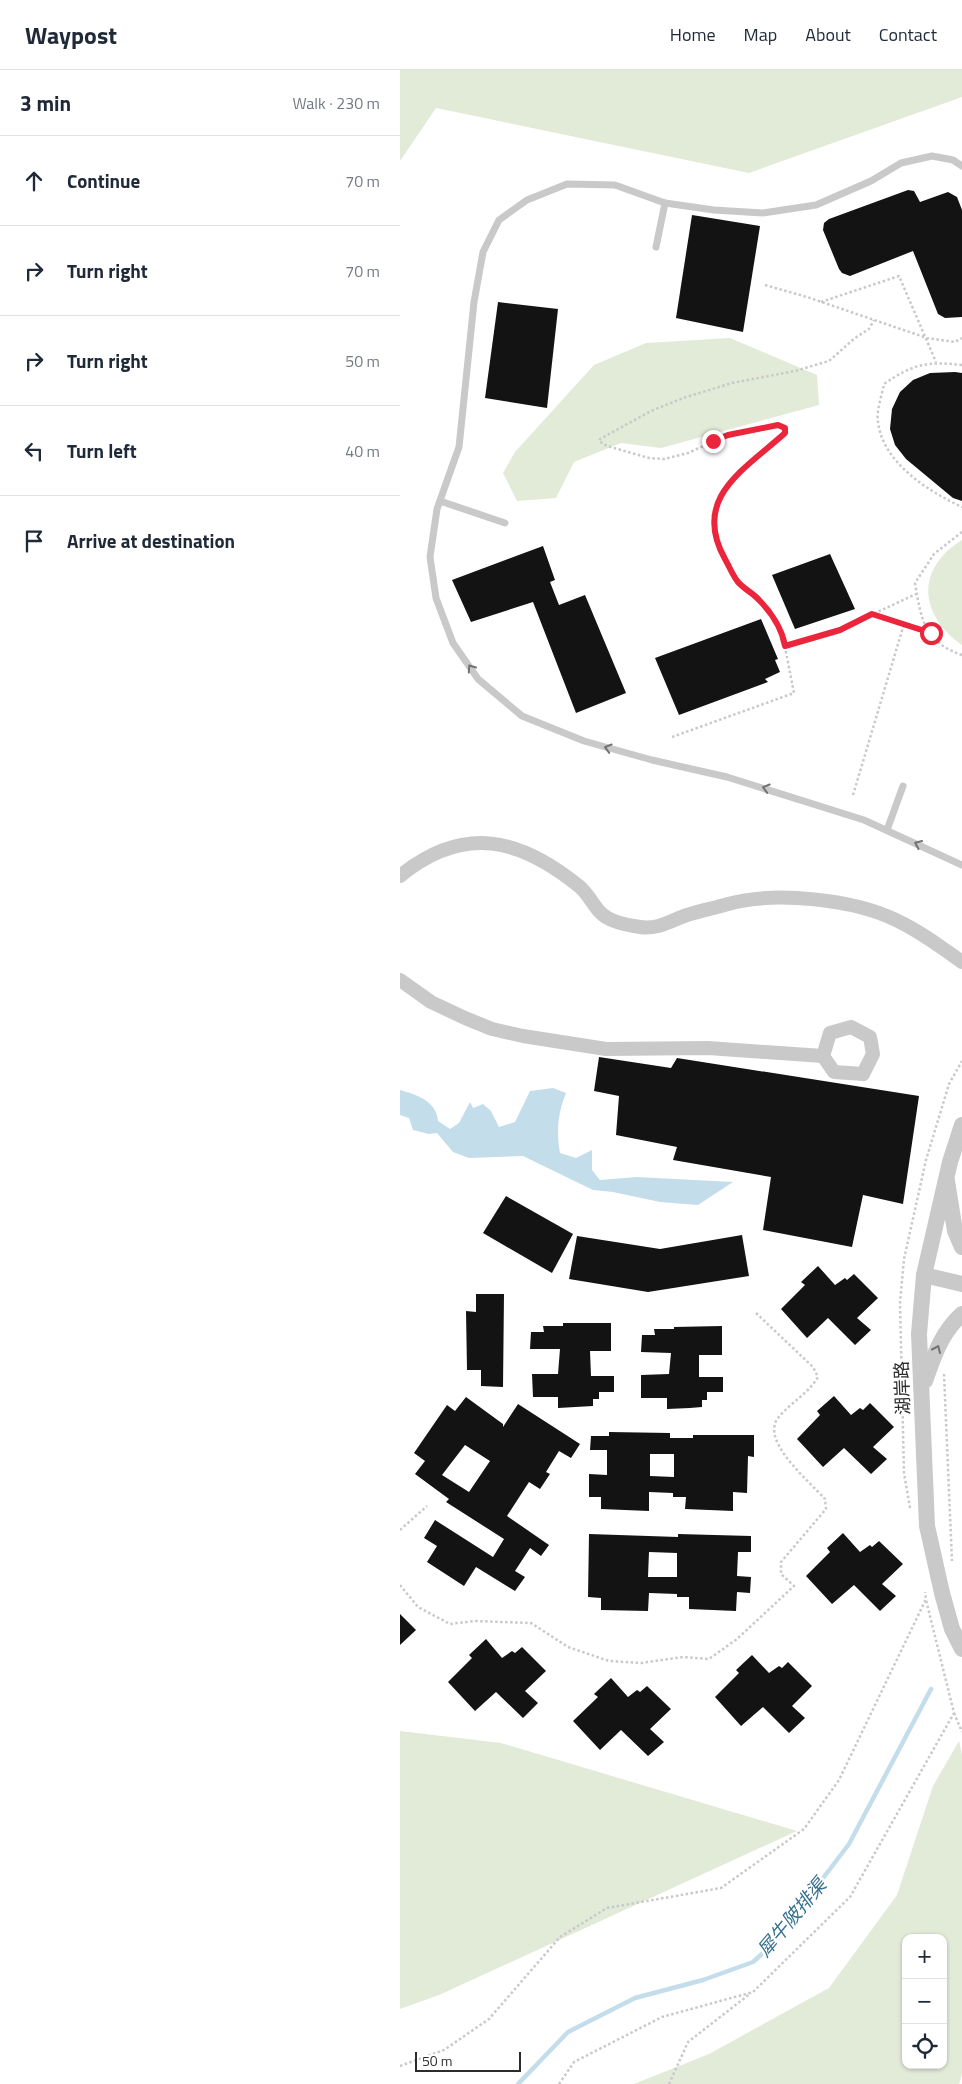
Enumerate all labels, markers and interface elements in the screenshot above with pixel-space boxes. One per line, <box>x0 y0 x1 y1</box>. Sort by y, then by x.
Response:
text: Waypost <box>25 17 117 53</box>
text: Home <box>670 21 716 48</box>
text: Map <box>744 21 777 48</box>
text: About <box>805 21 851 48</box>
text: Contact <box>879 21 937 48</box>
text: 3 min <box>20 87 71 119</box>
text: Walk · 230 m <box>292 91 380 115</box>
text: Continue <box>67 166 140 195</box>
icon: ahead <box>20 167 48 195</box>
text: 70 m <box>345 169 380 193</box>
text: Turn right <box>67 256 148 285</box>
icon: right <box>20 257 48 285</box>
text: 70 m <box>345 259 380 283</box>
text: Turn right <box>67 346 148 375</box>
icon: right <box>20 347 48 375</box>
text: 50 m <box>345 349 380 373</box>
route end <box>702 430 725 453</box>
text: Turn left <box>67 436 137 465</box>
icon: left <box>20 437 48 465</box>
text: 40 m <box>345 439 380 463</box>
text: Arrive at destination <box>67 526 235 555</box>
icon: arrive <box>20 527 48 555</box>
route start <box>920 622 943 645</box>
one-way arrow <box>468 665 477 674</box>
one-way arrow <box>604 743 613 754</box>
one-way arrow <box>762 784 770 794</box>
one-way arrow <box>914 839 923 850</box>
one-way arrow <box>930 1345 941 1354</box>
street label: 湖岸路 <box>888 1361 916 1415</box>
water label: 犀牛陂排渠 <box>749 1869 835 1963</box>
map controls <box>902 1934 947 2069</box>
button: + <box>902 1934 947 1979</box>
button: − <box>902 1979 947 2024</box>
button: locate <box>902 2024 947 2069</box>
scale bar <box>415 2049 521 2072</box>
text: 50 m <box>422 2050 452 2071</box>

